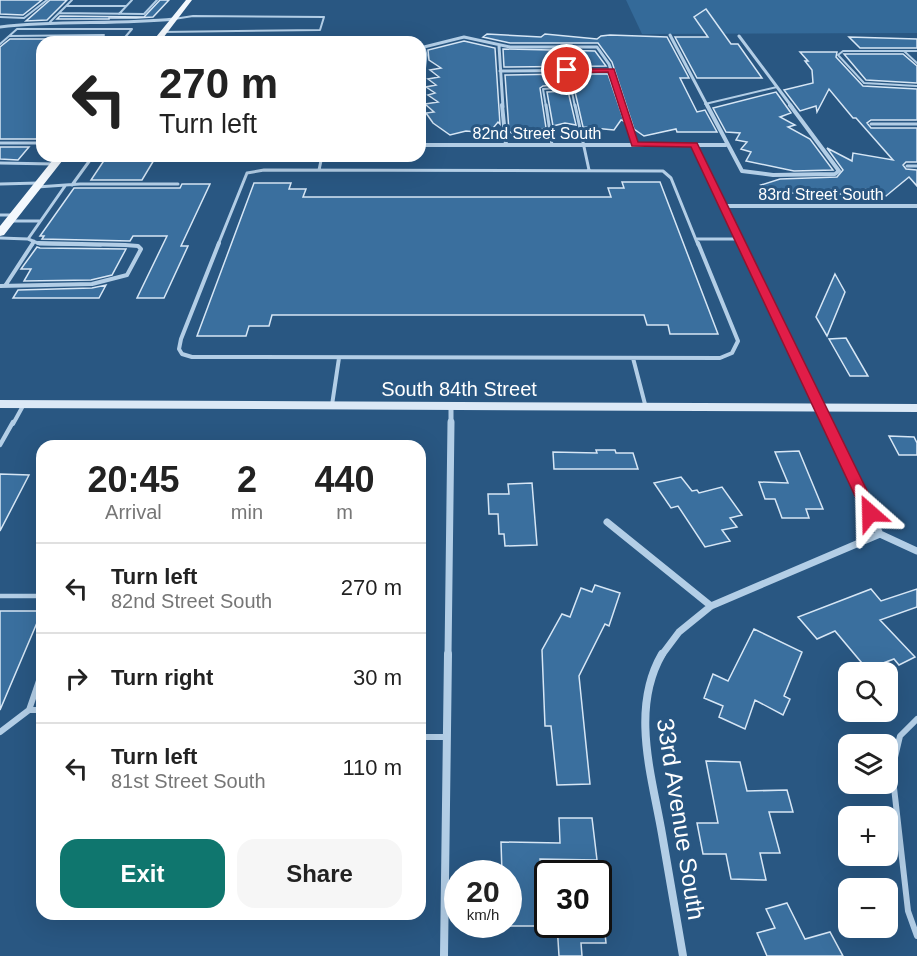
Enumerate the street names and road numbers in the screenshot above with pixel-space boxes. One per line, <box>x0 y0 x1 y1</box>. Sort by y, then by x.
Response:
street label: 82nd Street South <box>473 125 601 142</box>
street label: 83rd Street South <box>758 186 884 203</box>
street label: South 84th Street <box>381 378 537 400</box>
street label: 33rd Avenue South <box>652 716 710 922</box>

